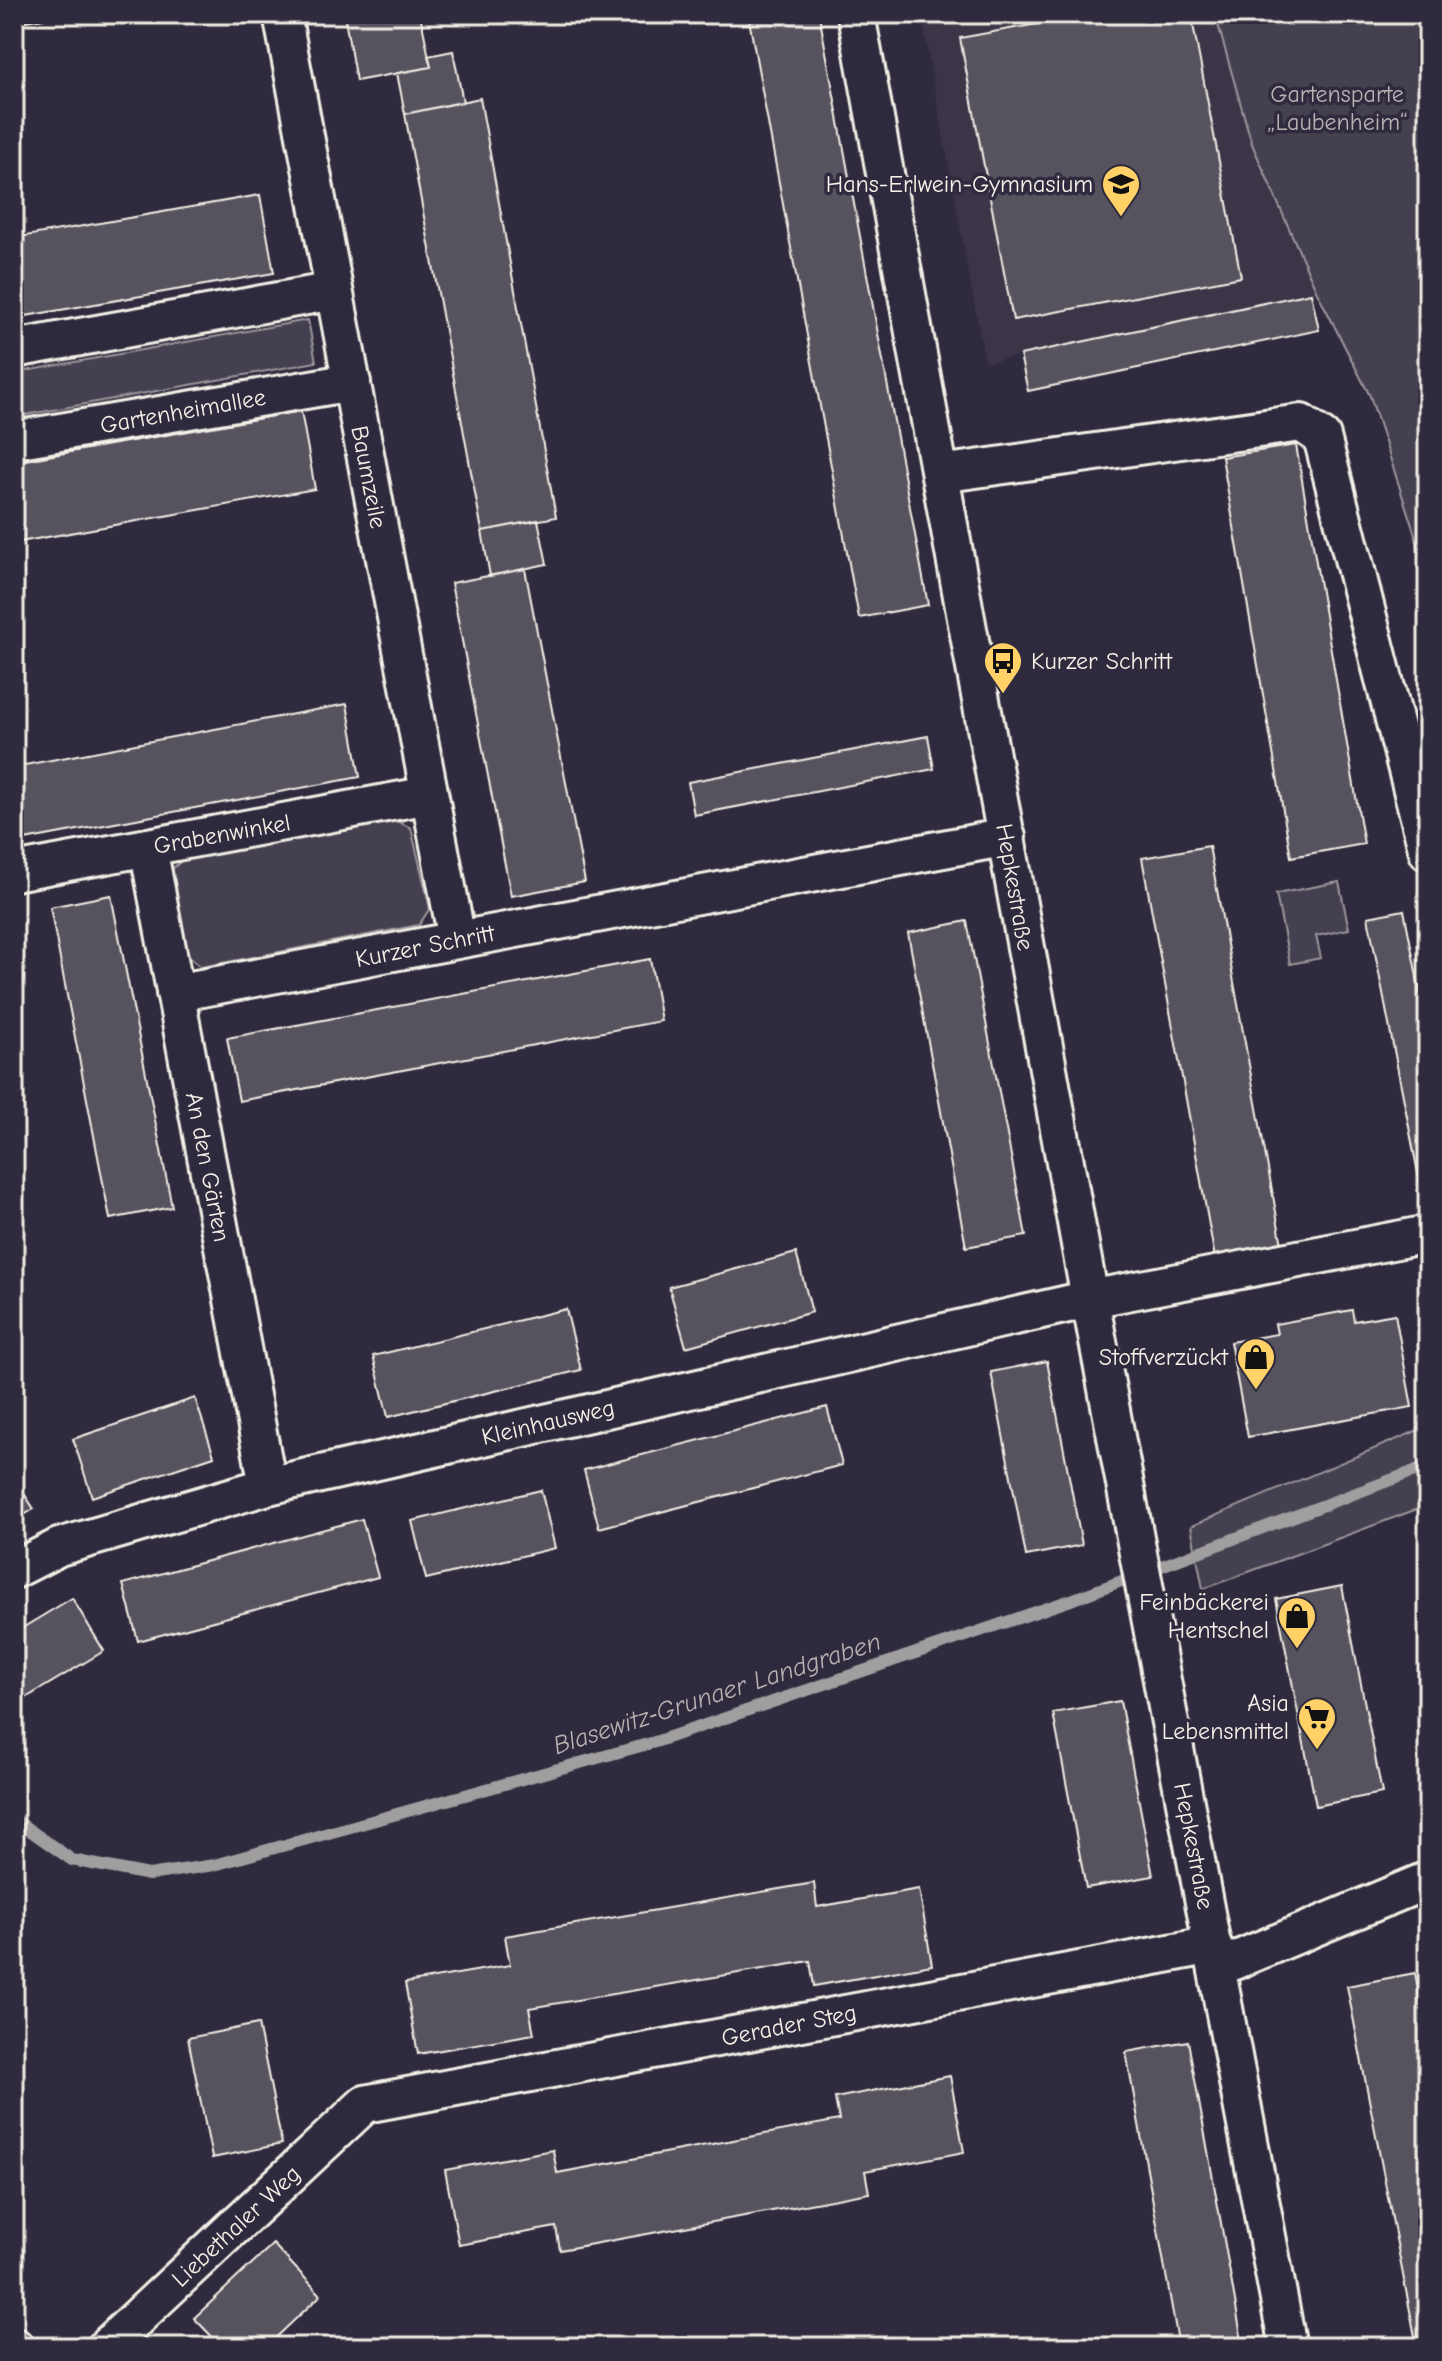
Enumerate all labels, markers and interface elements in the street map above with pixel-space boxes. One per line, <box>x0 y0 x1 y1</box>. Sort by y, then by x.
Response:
park label: Gartensparte „Laubenheim“ <box>1267 80 1407 136</box>
school or university icon: Hans-Erlwein-Gymnasium <box>1100 163 1142 218</box>
place label: Hans-Erlwein-Gymnasium <box>826 170 1093 198</box>
street label: Gartenheimallee <box>98 383 268 439</box>
street label: Baumzeile <box>345 423 393 531</box>
bus stop icon: Kurzer Schritt <box>982 640 1024 695</box>
place label: Kurzer Schritt <box>1031 647 1173 675</box>
street label: Grabenwinkel <box>151 808 293 860</box>
street label: Hepkestraße <box>990 821 1040 953</box>
street label: Kurzer Schritt <box>353 919 498 973</box>
street label: An den Gärten <box>180 1090 236 1244</box>
shop icon: Stoffverzückt <box>1235 1336 1277 1391</box>
place label: Stoffverzückt <box>1099 1343 1229 1371</box>
street label: Kleinhausweg <box>479 1393 617 1451</box>
place label: Feinbäckerei Hentschel <box>1139 1588 1269 1644</box>
shop icon: Feinbäckerei Hentschel <box>1276 1595 1318 1650</box>
water label: Blasewitz‐Grunaer Landgraben <box>549 1627 885 1761</box>
place label: Asia Lebensmittel <box>1162 1689 1289 1745</box>
supermarket icon: Asia Lebensmittel <box>1296 1696 1338 1751</box>
street label: Hepkestraße <box>1168 1780 1220 1912</box>
street label: Gerader Steg <box>719 1998 859 2052</box>
street label: Liebethaler Weg <box>166 2159 306 2293</box>

